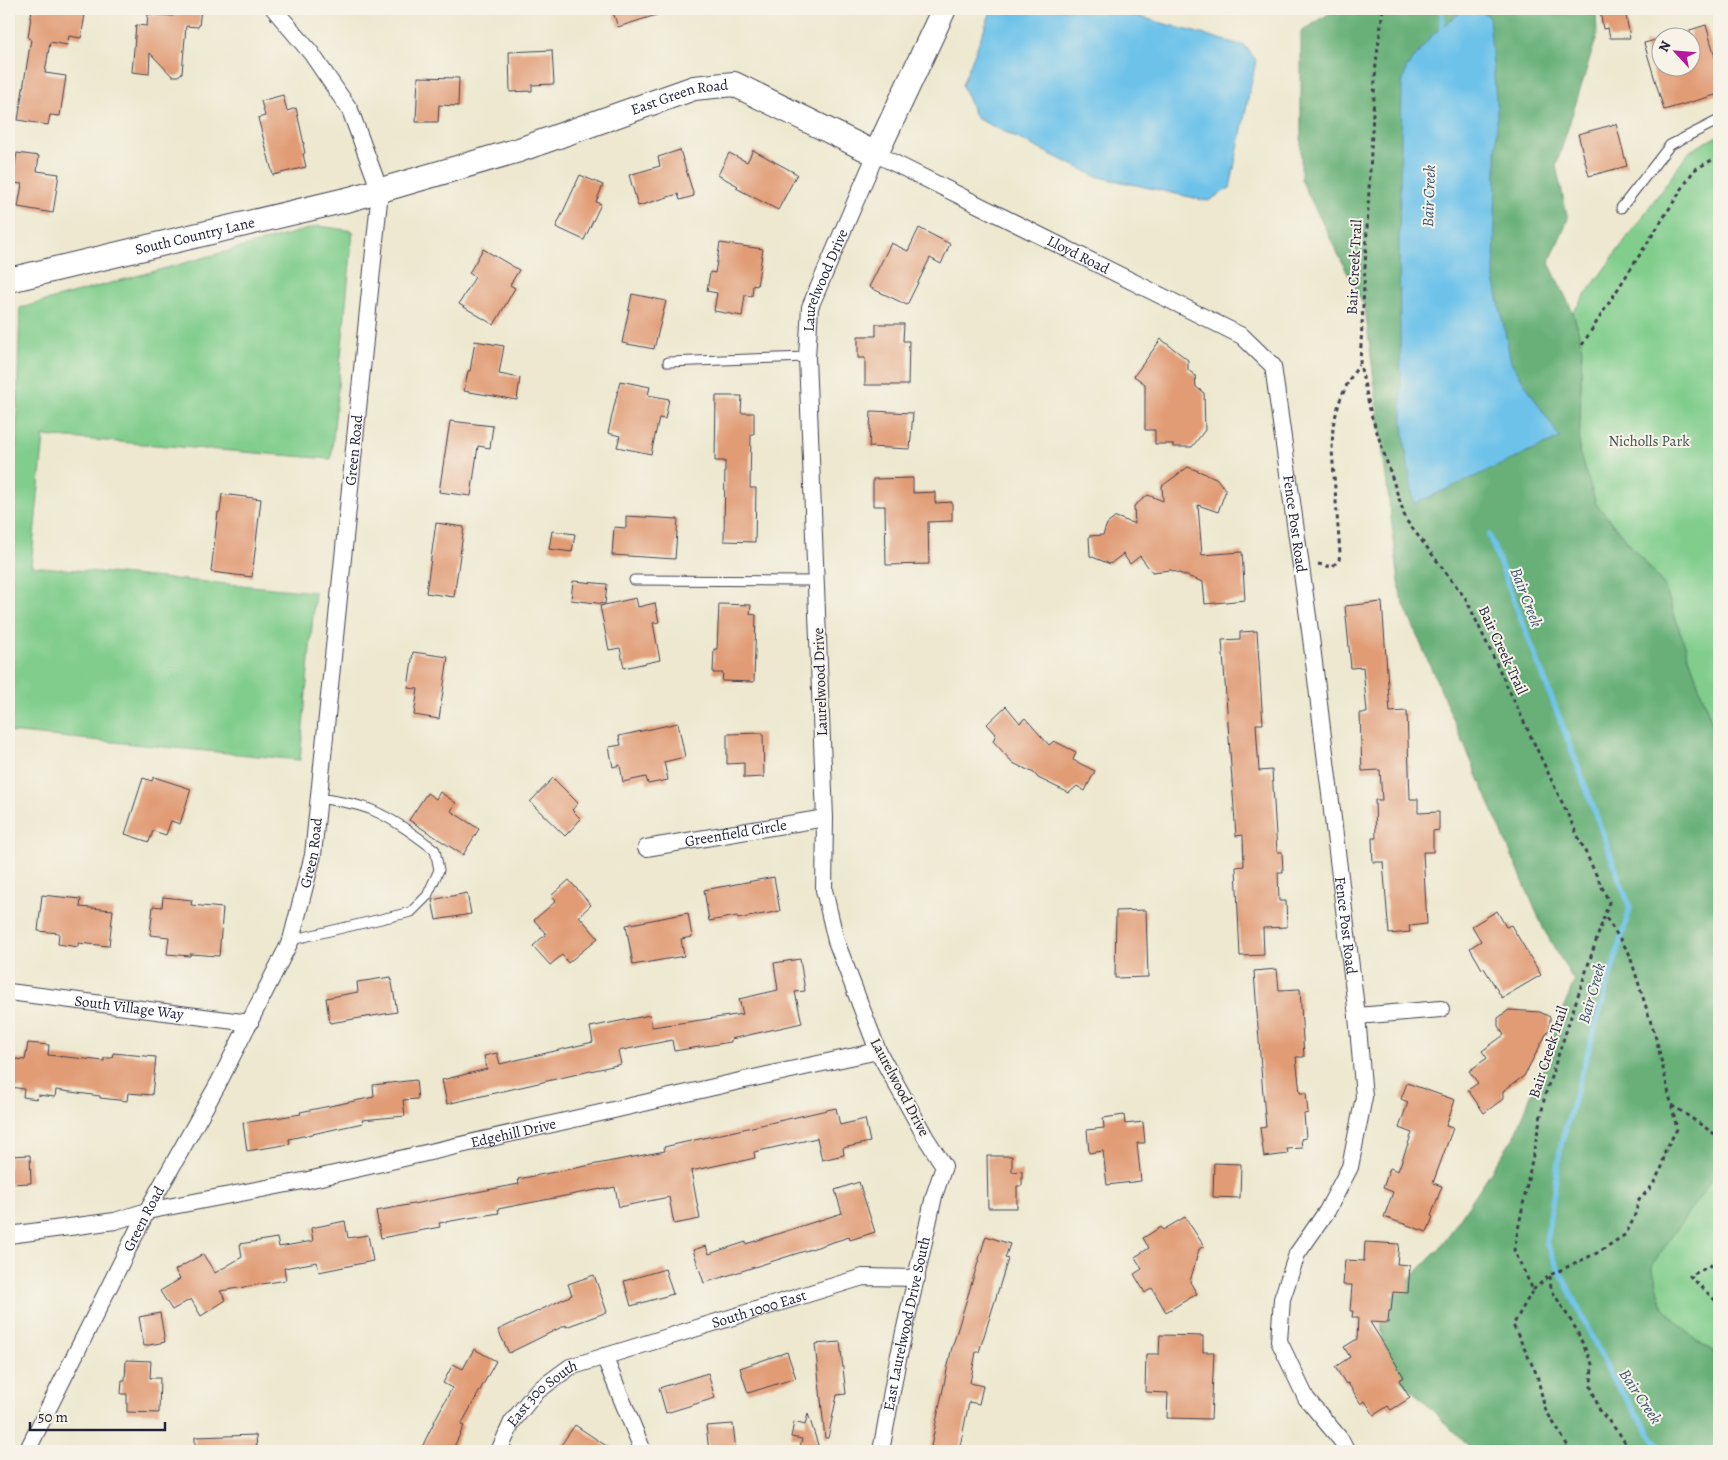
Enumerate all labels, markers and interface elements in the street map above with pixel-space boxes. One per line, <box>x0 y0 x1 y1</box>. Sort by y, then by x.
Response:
north arrow <box>1650 28 1700 78</box>
text: N <box>1654 38 1676 55</box>
street label: East Green Road <box>628 75 730 120</box>
water label: Bair Creek <box>1417 165 1441 227</box>
street label: South Country Lane <box>133 212 257 260</box>
street label: Bair Creek Trail <box>1342 218 1367 315</box>
street label: Laurelwood Drive <box>799 226 853 332</box>
street label: Lloyd Road <box>1044 231 1114 279</box>
street label: Green Road <box>340 413 367 487</box>
park label: Nicholls Park <box>1608 431 1690 451</box>
street label: Fence Post Road <box>1278 474 1312 575</box>
water label: Bair Creek <box>1505 564 1547 630</box>
street label: Bair Creek Trail <box>1474 602 1532 698</box>
street label: Laurelwood Drive <box>808 627 832 737</box>
street label: Greenfield Circle <box>683 815 788 851</box>
street label: Green Road <box>295 816 327 890</box>
street label: Fence Post Road <box>1330 875 1362 976</box>
water label: Bair Creek <box>1573 960 1611 1026</box>
street label: South Village Way <box>73 991 185 1024</box>
street label: Bair Creek Trail <box>1524 1003 1572 1101</box>
street label: Laurelwood Drive <box>866 1034 934 1140</box>
street label: Edgehill Drive <box>469 1113 558 1152</box>
street label: Green Road <box>118 1181 170 1255</box>
street label: East Laurelwood Drive South <box>879 1235 935 1412</box>
street label: South 1000 East <box>709 1285 809 1333</box>
street label: East 300 South <box>502 1355 580 1431</box>
water label: Bair Creek <box>1614 1365 1667 1428</box>
scale bar <box>30 1400 165 1432</box>
text: 50 m <box>38 1407 68 1427</box>

